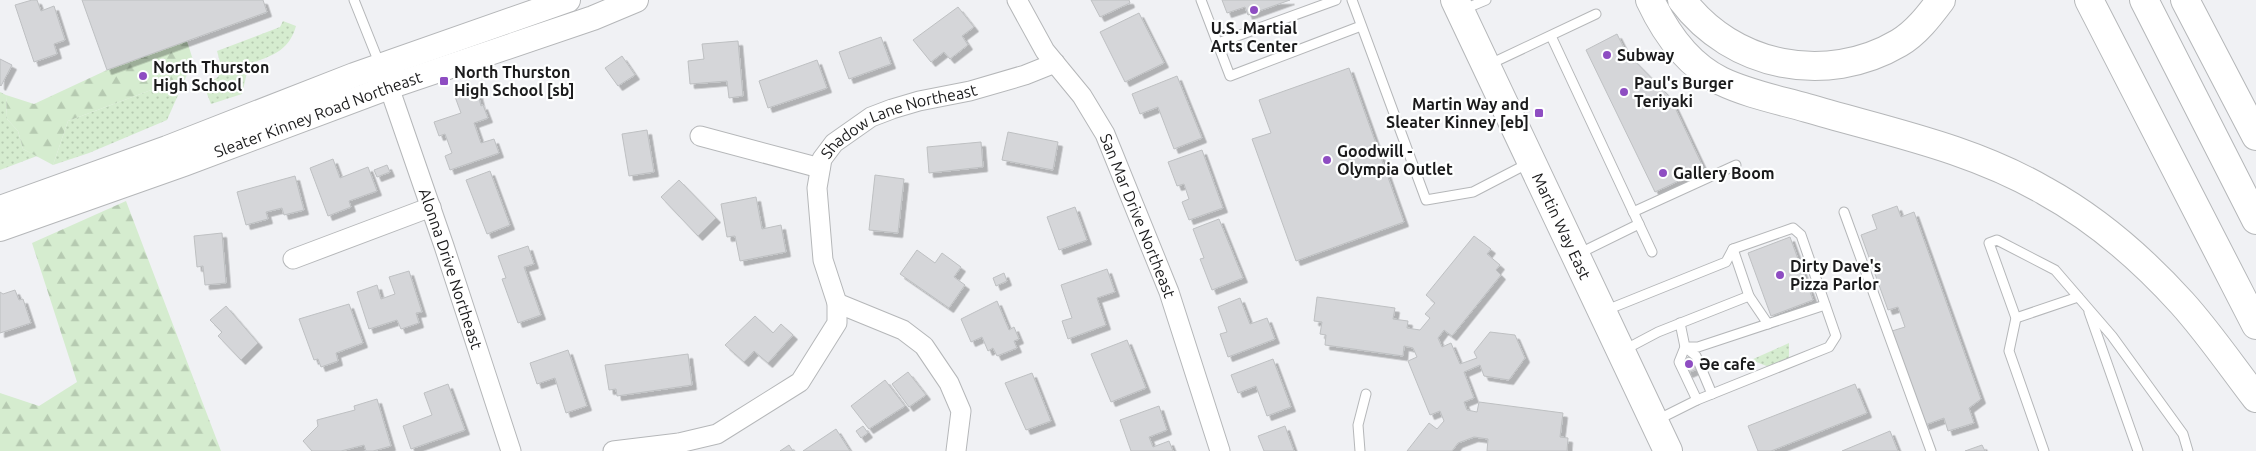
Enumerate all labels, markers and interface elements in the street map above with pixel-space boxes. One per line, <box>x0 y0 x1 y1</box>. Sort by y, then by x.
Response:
marker: U.S. Martial Arts Center <box>1248 4 1260 16</box>
place label: U.S. Martial Arts Center <box>1210 19 1298 55</box>
place label: Subway <box>1617 46 1675 64</box>
marker: Subway <box>1601 49 1613 61</box>
place label: North Thurston High School <box>153 58 269 94</box>
place label: North Thurston High School [sb] <box>454 63 575 99</box>
street label: Sleater Kinney Road Northeast <box>211 67 425 161</box>
marker: North Thurston High School <box>137 70 149 82</box>
place label: Paul's Burger Teriyaki <box>1634 74 1734 110</box>
marker: North Thurston High School [sb] <box>438 75 450 87</box>
street label: Shadow Lane Northeast <box>817 80 980 162</box>
marker: Paul's Burger Teriyaki <box>1618 86 1630 98</box>
place label: Martin Way and Sleater Kinney [eb] <box>1386 95 1529 131</box>
marker: Martin Way and Sleater Kinney [eb] <box>1533 107 1545 119</box>
street label: San Mar Drive Northeast <box>1097 131 1179 301</box>
place label: Goodwill - Olympia Outlet <box>1337 142 1453 178</box>
marker: Goodwill - Olympia Outlet <box>1321 154 1333 166</box>
place label: Gallery Boom <box>1673 164 1775 182</box>
marker: Gallery Boom <box>1657 167 1669 179</box>
street label: Martin Way East <box>1529 170 1595 283</box>
street label: Alonna Drive Northeast <box>416 186 486 352</box>
place label: Dirty Dave's Pizza Parlor <box>1790 257 1881 293</box>
marker: Dirty Dave's Pizza Parlor <box>1774 269 1786 281</box>
place label: əe cafe <box>1699 355 1756 373</box>
marker: əe cafe <box>1683 358 1695 370</box>

